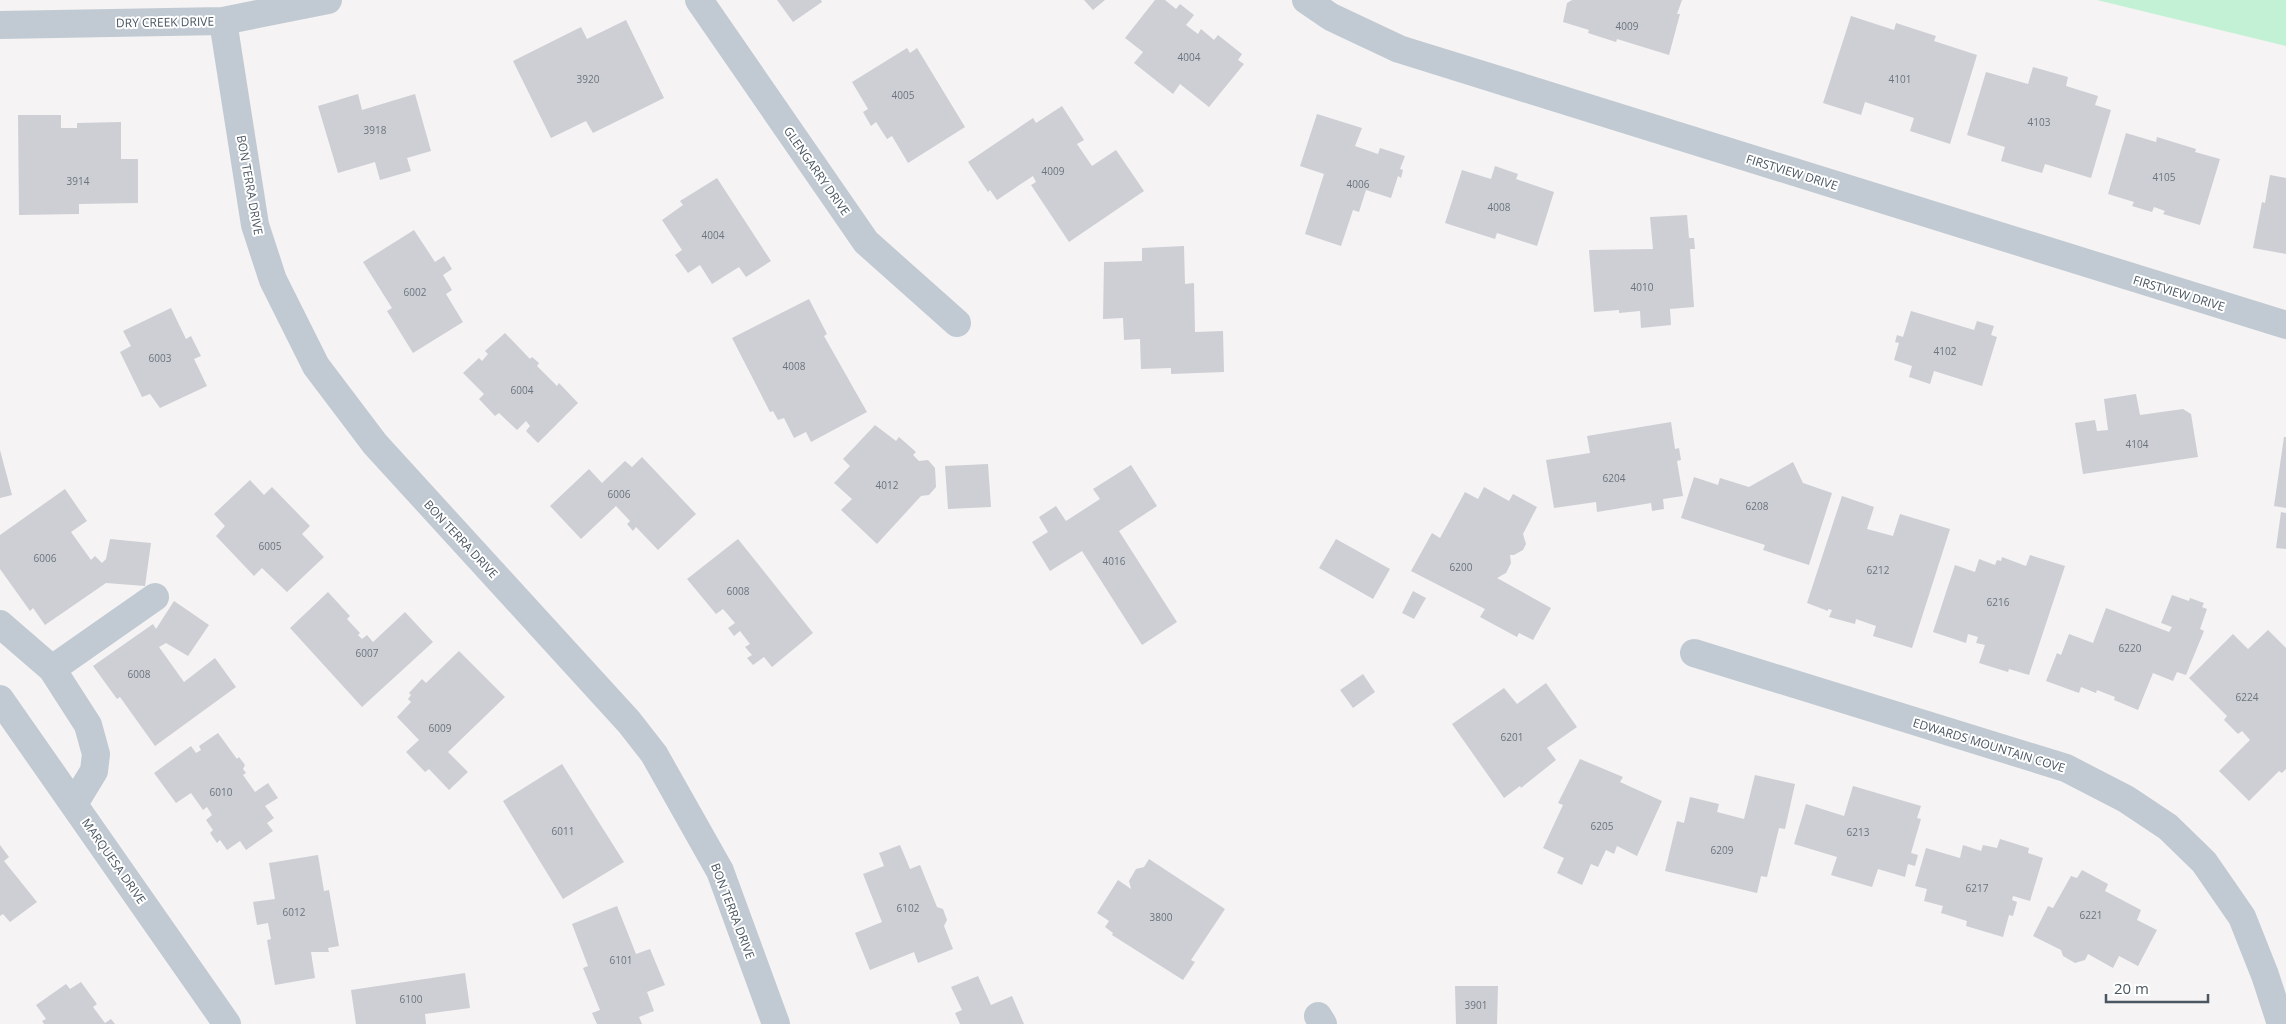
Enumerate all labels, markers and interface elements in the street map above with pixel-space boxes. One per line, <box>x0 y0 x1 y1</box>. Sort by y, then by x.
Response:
street label: DRY CREEK DRIVE <box>116 13 214 31</box>
house number: 4009 <box>1616 19 1639 33</box>
house number: 4004 <box>1178 50 1201 64</box>
house number: 3920 <box>577 72 600 86</box>
house number: 4101 <box>1889 72 1911 86</box>
house number: 4005 <box>892 88 915 102</box>
house number: 4103 <box>2028 115 2051 129</box>
house number: 3918 <box>364 123 387 137</box>
street label: GLENGARRY DRIVE <box>780 123 854 219</box>
street label: BON TERRA DRIVE <box>233 134 267 236</box>
street label: FIRSTVIEW DRIVE <box>1744 150 1840 194</box>
house number: 4009 <box>1042 164 1065 178</box>
house number: 4105 <box>2153 170 2176 184</box>
house number: 3914 <box>67 174 90 188</box>
house number: 4006 <box>1347 177 1370 191</box>
house number: 4008 <box>1488 200 1511 214</box>
house number: 4004 <box>702 228 725 242</box>
street label: FIRSTVIEW DRIVE <box>2131 271 2227 315</box>
house number: 4010 <box>1631 280 1654 294</box>
house number: 6002 <box>404 285 427 299</box>
house number: 4102 <box>1934 344 1957 358</box>
house number: 6003 <box>149 351 172 365</box>
house number: 4008 <box>783 359 806 373</box>
house number: 6004 <box>511 383 534 397</box>
house number: 4104 <box>2126 437 2149 451</box>
house number: 6204 <box>1603 471 1626 485</box>
house number: 4012 <box>876 478 899 492</box>
house number: 6006 <box>608 487 631 501</box>
street label: BON TERRA DRIVE <box>420 496 502 582</box>
house number: 6208 <box>1746 499 1769 513</box>
house number: 6005 <box>259 539 282 553</box>
house number: 6006 <box>34 551 57 565</box>
house number: 4016 <box>1103 554 1126 568</box>
house number: 6200 <box>1450 560 1473 574</box>
house number: 6212 <box>1867 563 1890 577</box>
house number: 6008 <box>727 584 750 598</box>
house number: 6216 <box>1987 595 2010 609</box>
house number: 6220 <box>2119 641 2142 655</box>
house number: 6007 <box>356 646 379 660</box>
house number: 6008 <box>128 667 151 681</box>
house number: 6224 <box>2236 690 2259 704</box>
street label: EDWARDS MOUNTAIN COVE <box>1911 714 2067 776</box>
house number: 6009 <box>429 721 452 735</box>
house number: 6201 <box>1501 730 1523 744</box>
house number: 6010 <box>210 785 233 799</box>
street label: MARQUESA DRIVE <box>78 815 150 907</box>
house number: 6205 <box>1591 819 1614 833</box>
house number: 6011 <box>552 824 574 838</box>
house number: 6213 <box>1847 825 1870 839</box>
house number: 6209 <box>1711 843 1734 857</box>
street label: BON TERRA DRIVE <box>707 861 759 961</box>
house number: 6217 <box>1966 881 1989 895</box>
house number: 6102 <box>897 901 920 915</box>
house number: 6012 <box>283 905 306 919</box>
house number: 6221 <box>2080 908 2102 922</box>
house number: 3800 <box>1150 910 1173 924</box>
house number: 6101 <box>610 953 632 967</box>
scale bar <box>2106 972 2208 1004</box>
text: 20 m <box>2114 978 2149 998</box>
house number: 6100 <box>400 992 423 1006</box>
house number: 3901 <box>1465 998 1487 1012</box>

